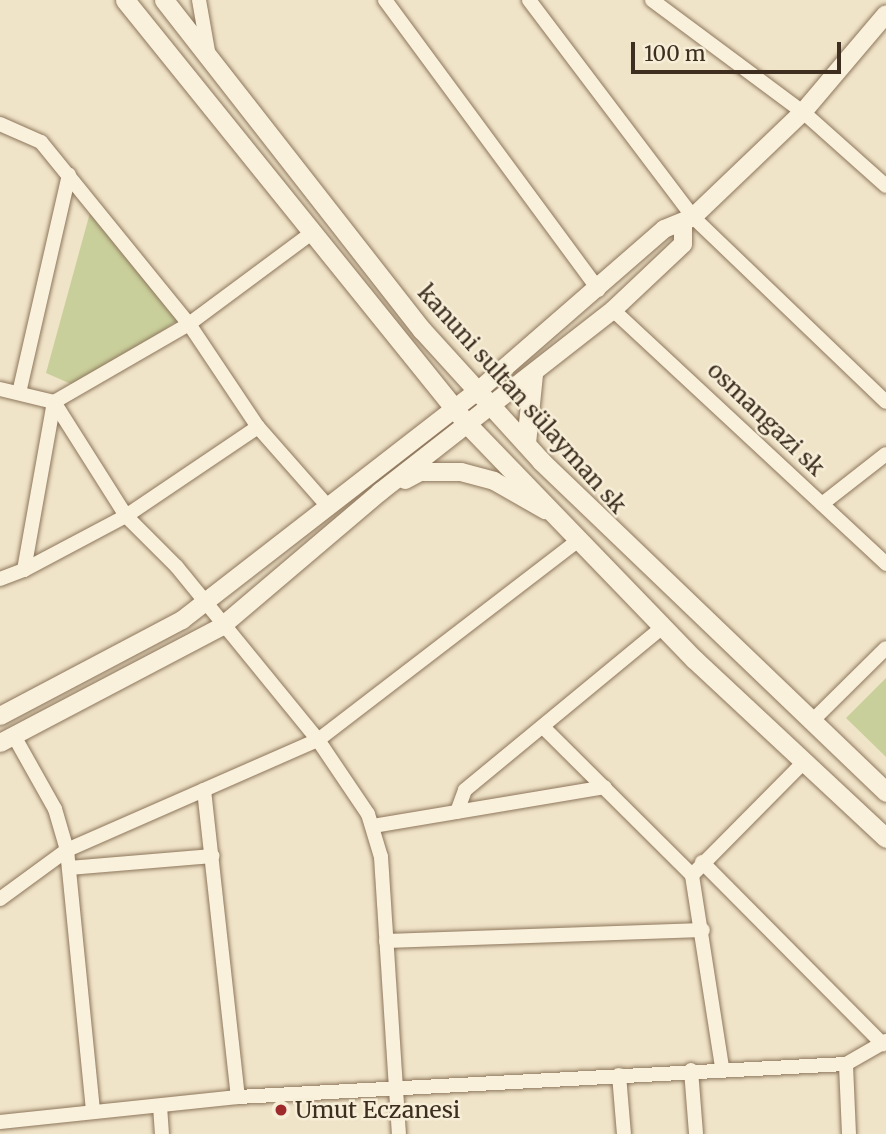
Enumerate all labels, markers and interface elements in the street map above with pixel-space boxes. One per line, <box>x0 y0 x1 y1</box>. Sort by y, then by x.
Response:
scale bar <box>634 28 844 72</box>
text: 100 m <box>644 40 706 67</box>
street label: kanuni sultan sülayman sk <box>412 279 632 519</box>
street label: osmangazi sk <box>702 356 830 482</box>
place label: Umut Eczanesi <box>295 1096 460 1124</box>
marker: Umut Eczanesi <box>273 1102 289 1118</box>

